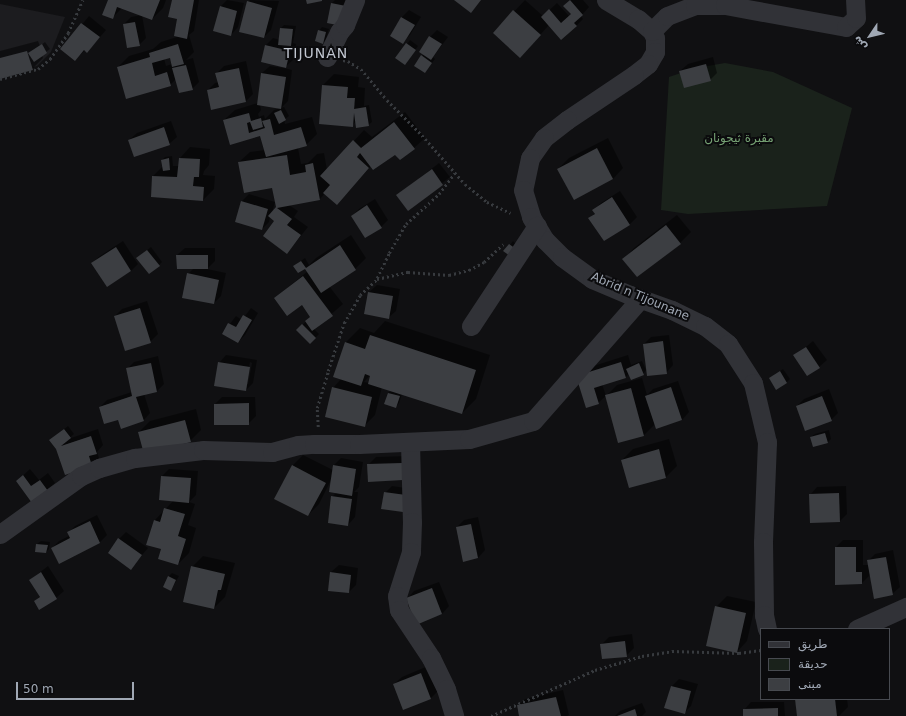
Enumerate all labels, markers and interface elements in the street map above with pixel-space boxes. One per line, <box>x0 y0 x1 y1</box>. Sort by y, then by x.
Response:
north arrow <box>850 16 890 56</box>
text: ش <box>850 33 869 53</box>
district label: TIJUNAN <box>284 45 348 61</box>
park label: مقبرة ثيجونان <box>704 132 774 146</box>
street label: Abrid n Tijounane <box>589 270 691 324</box>
legend <box>760 628 890 700</box>
text: طريق <box>798 637 828 651</box>
text: حديقة <box>798 657 828 671</box>
scale bar <box>18 674 136 700</box>
text: مبنى <box>798 677 822 691</box>
text: 50 m <box>23 682 54 696</box>

